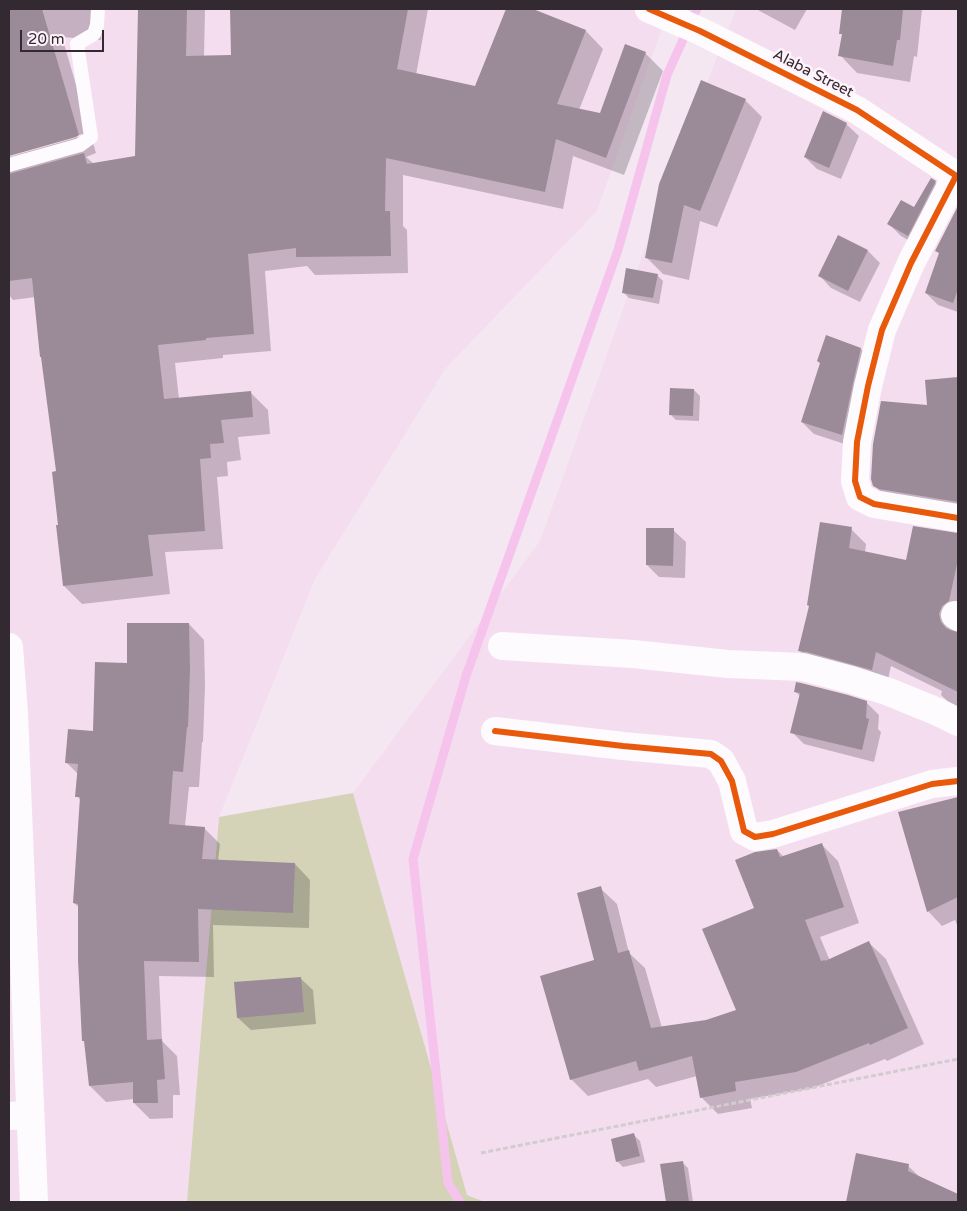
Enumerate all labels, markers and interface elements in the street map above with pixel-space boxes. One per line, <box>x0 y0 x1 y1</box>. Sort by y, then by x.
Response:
scale bar <box>22 20 106 52</box>
text: 20 m <box>28 30 65 48</box>
street label: Alaba Street <box>770 46 856 102</box>

